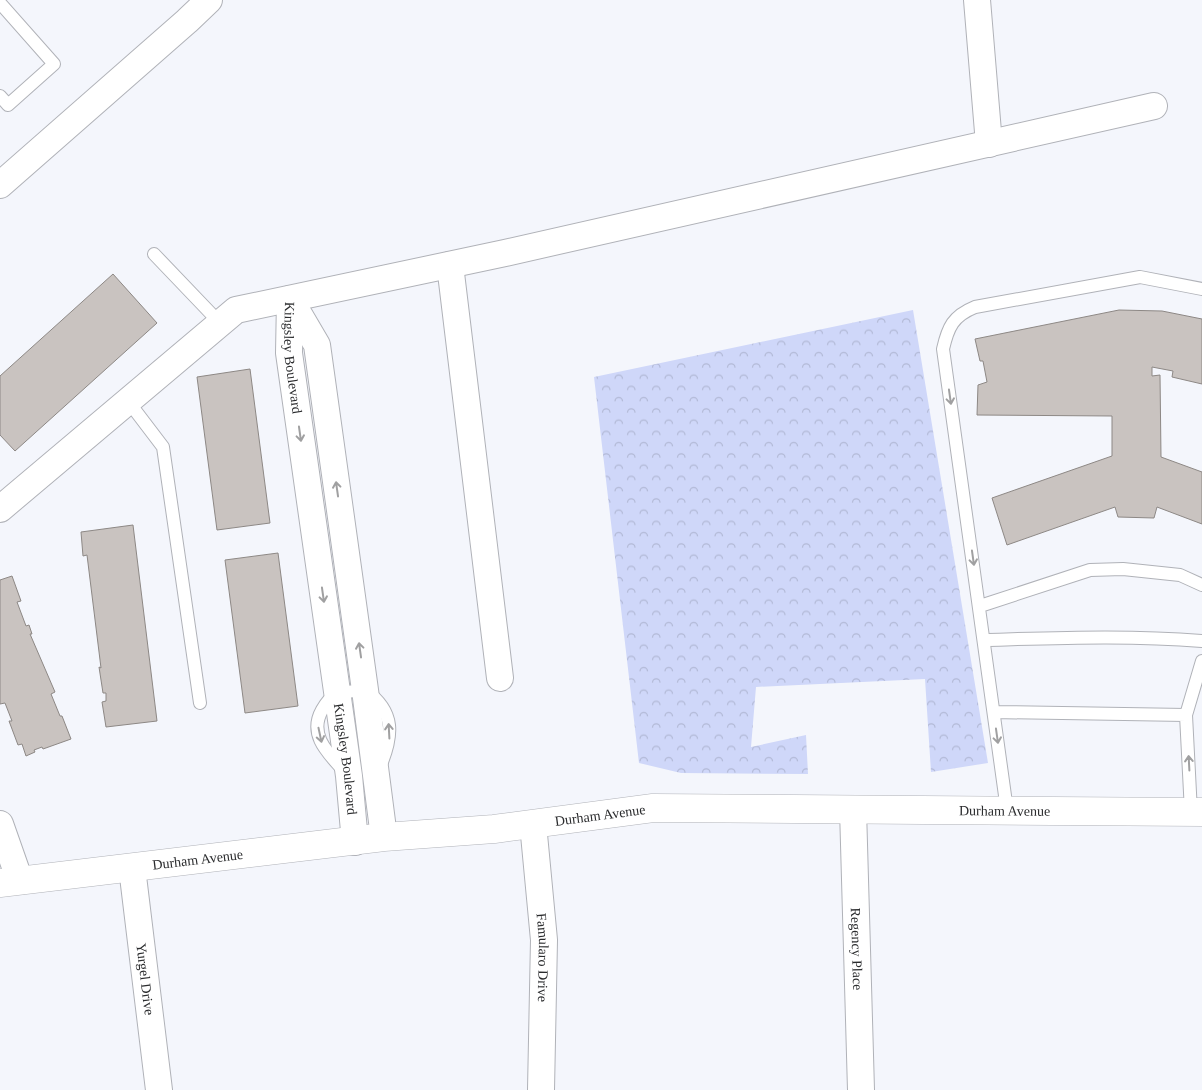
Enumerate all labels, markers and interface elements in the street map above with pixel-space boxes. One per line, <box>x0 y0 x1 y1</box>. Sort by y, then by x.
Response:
street label: Kingsley Boulevard <box>281 302 305 415</box>
one-way arrow <box>946 389 956 405</box>
one-way arrow <box>295 426 305 442</box>
one-way arrow <box>332 482 342 498</box>
one-way arrow <box>968 550 978 566</box>
one-way arrow <box>318 587 328 603</box>
one-way arrow <box>355 643 365 659</box>
street label: Kingsley Boulevard <box>331 702 360 815</box>
one-way arrow <box>385 723 394 739</box>
one-way arrow <box>315 727 325 743</box>
one-way arrow <box>992 728 1002 744</box>
one-way arrow <box>1184 755 1193 771</box>
street label: Durham Avenue <box>554 802 646 828</box>
street label: Durham Avenue <box>959 803 1050 818</box>
street label: Durham Avenue <box>151 846 244 872</box>
street label: Regency Place <box>848 907 866 991</box>
street label: Famularo Drive <box>534 912 552 1002</box>
street label: Yurgel Drive <box>134 942 157 1016</box>

